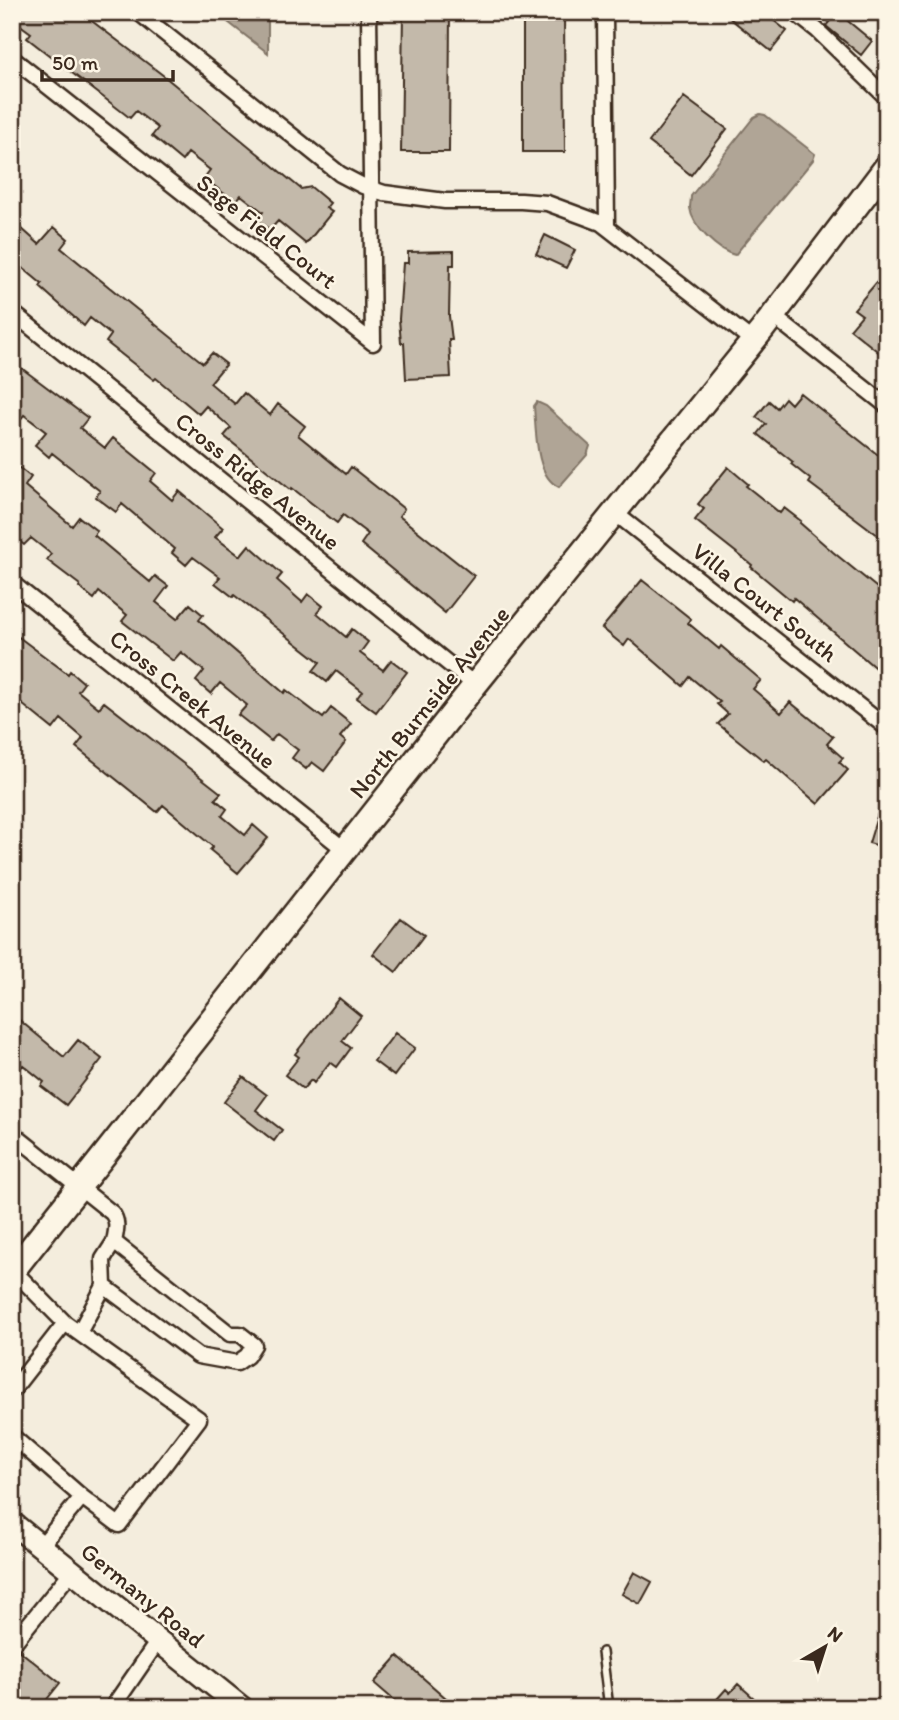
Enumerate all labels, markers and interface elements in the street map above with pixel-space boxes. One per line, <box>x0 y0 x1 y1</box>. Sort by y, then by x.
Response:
scale bar <box>42 38 173 82</box>
text: 50 m <box>52 50 99 75</box>
street label: Sage Field Court <box>191 167 343 295</box>
street label: Cross Ridge Avenue <box>170 406 346 556</box>
street label: Villa Court South <box>686 536 844 668</box>
street label: North Burnside Avenue <box>343 600 515 804</box>
street label: Cross Creek Avenue <box>104 623 282 775</box>
street label: Germany Road <box>75 1536 211 1654</box>
north arrow <box>790 1612 860 1682</box>
text: N <box>823 1621 848 1647</box>

